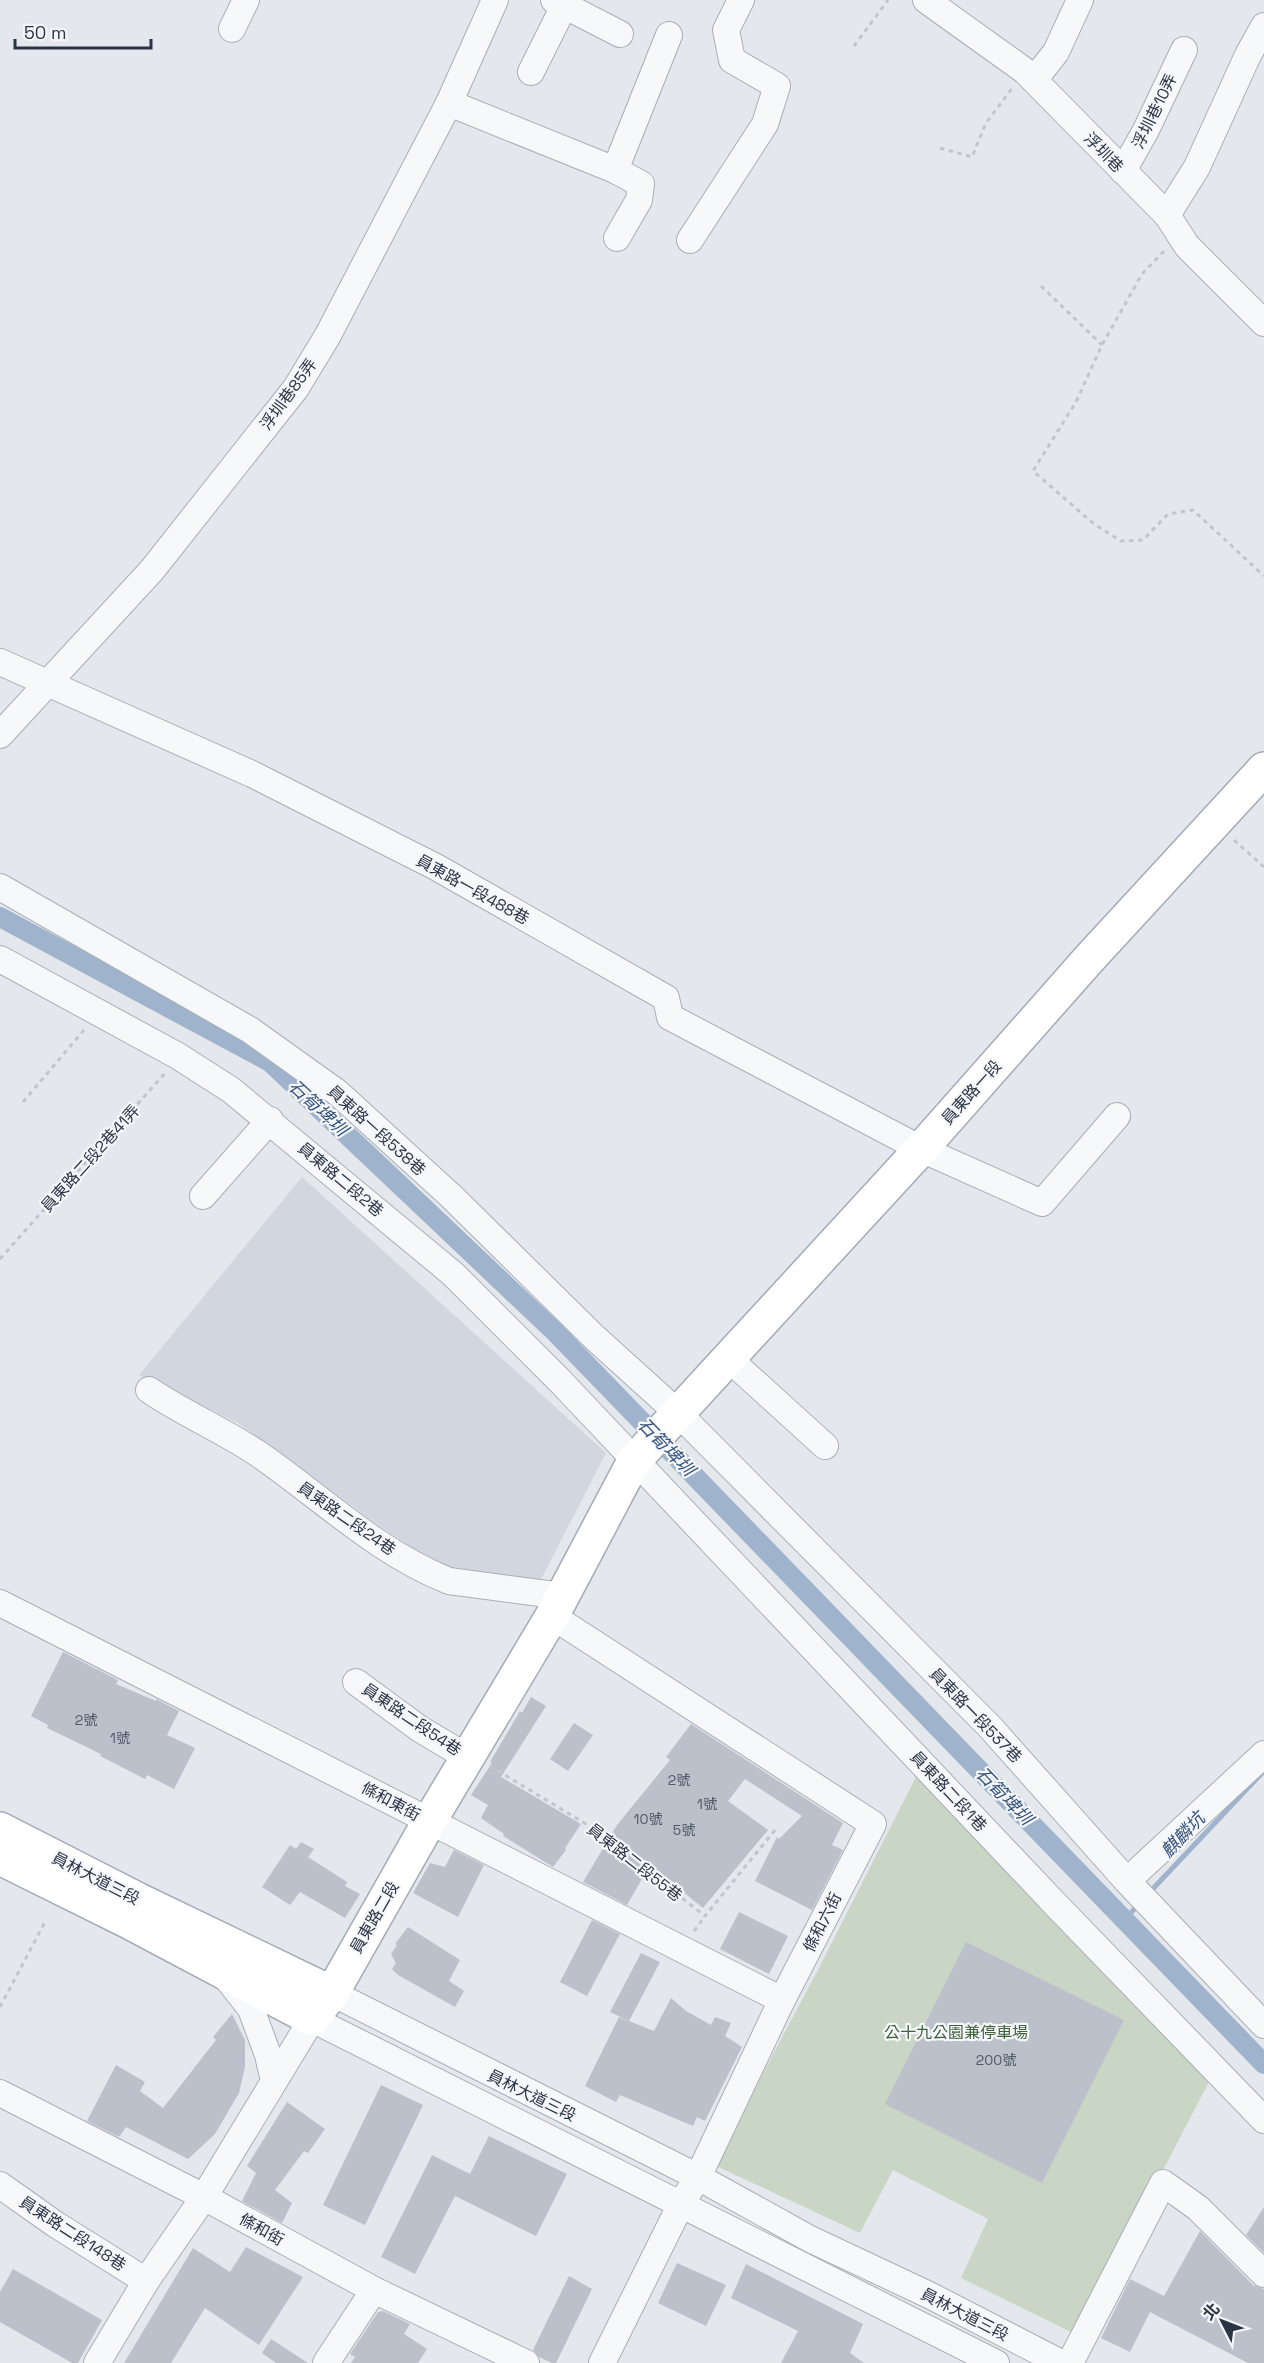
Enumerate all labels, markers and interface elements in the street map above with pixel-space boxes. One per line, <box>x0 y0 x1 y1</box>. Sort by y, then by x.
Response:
scale bar <box>15 12 152 50</box>
text: 50 m <box>24 21 66 44</box>
street label: 浮圳巷10弄 <box>1127 70 1182 152</box>
street label: 浮圳巷 <box>1079 128 1128 177</box>
street label: 浮圳巷85弄 <box>255 354 321 434</box>
street label: 員東路一段488巷 <box>413 850 533 929</box>
street label: 員東路一段 <box>937 1056 1006 1129</box>
water label: 石筍埤圳 <box>284 1075 355 1143</box>
street label: 員東路一段538巷 <box>323 1081 430 1180</box>
street label: 員東路二段2巷41弄 <box>36 1100 144 1217</box>
street label: 員東路二段2巷 <box>293 1137 388 1221</box>
water label: 石筍埤圳 <box>633 1413 702 1483</box>
street label: 員東路二段24巷 <box>294 1477 400 1560</box>
street label: 員東路一段537巷 <box>925 1663 1026 1767</box>
street label: 員東路二段54巷 <box>358 1678 466 1760</box>
house number: 2號 <box>75 1711 97 1729</box>
house number: 1號 <box>110 1729 130 1747</box>
street label: 員東路二段1巷 <box>906 1747 991 1836</box>
water label: 石筍埤圳 <box>971 1762 1040 1832</box>
house number: 2號 <box>668 1771 690 1789</box>
street label: 條和東街 <box>358 1777 424 1826</box>
house number: 1號 <box>697 1795 717 1813</box>
water label: 麒麟坑 <box>1156 1805 1212 1862</box>
house number: 10號 <box>634 1810 662 1828</box>
street label: 員東路二段55巷 <box>583 1819 687 1906</box>
house number: 5號 <box>673 1821 695 1839</box>
street label: 員林大道三段 <box>48 1847 143 1910</box>
street label: 員東路二段 <box>345 1877 404 1957</box>
street label: 條和六街 <box>799 1889 846 1956</box>
park label: 公十九公園兼停車場 <box>884 2022 1028 2043</box>
house number: 200號 <box>976 2051 1016 2069</box>
street label: 員林大道三段 <box>484 2065 580 2126</box>
street label: 員東路二段148巷 <box>16 2191 130 2276</box>
street label: 條和街 <box>236 2209 288 2250</box>
street label: 員林大道三段 <box>917 2283 1012 2346</box>
north arrow <box>1192 2291 1252 2351</box>
text: 北 <box>1198 2298 1224 2324</box>

